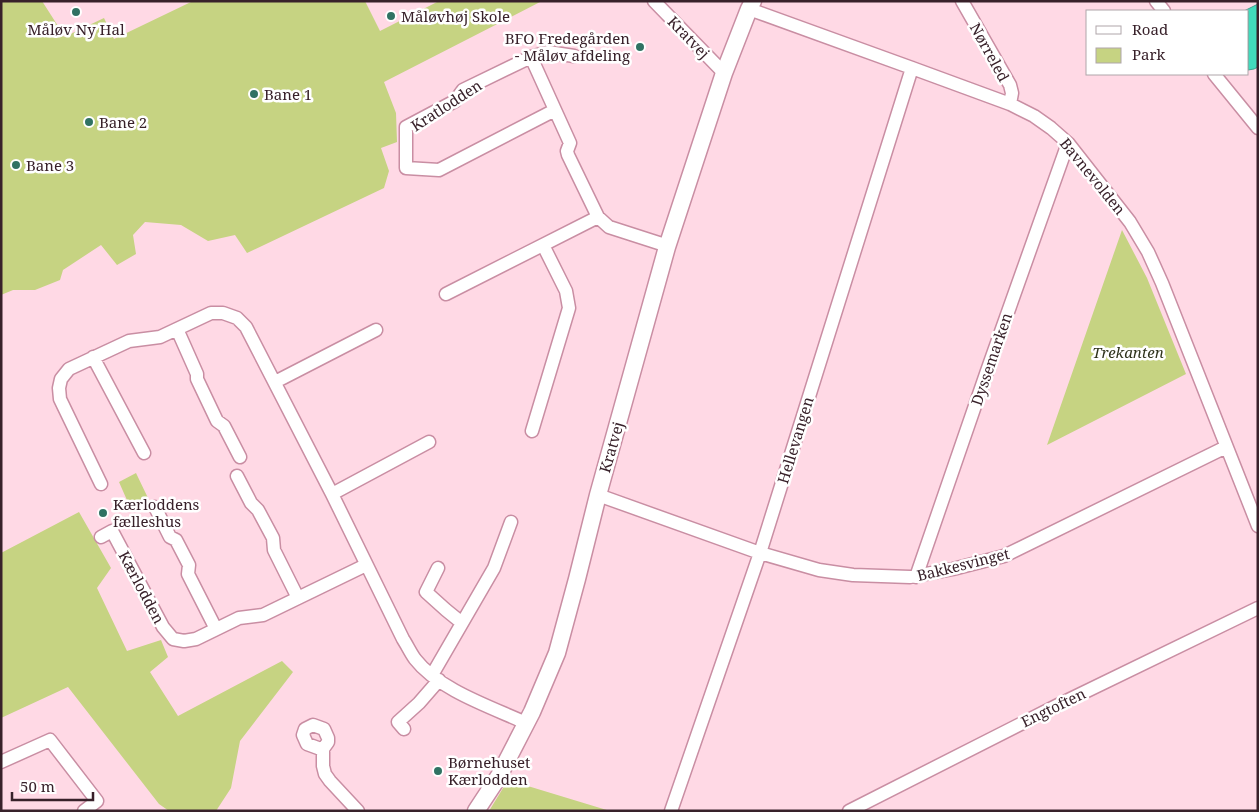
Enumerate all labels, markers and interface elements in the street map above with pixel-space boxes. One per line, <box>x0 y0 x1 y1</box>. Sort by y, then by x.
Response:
marker: Måløv Ny Hal <box>70 6 82 18</box>
place label: Måløvhøj Skole <box>401 6 510 26</box>
marker: Måløvhøj Skole <box>385 10 397 22</box>
legend <box>1086 10 1249 75</box>
street label: Kratvej <box>664 11 714 63</box>
place label: Måløv Ny Hal <box>27 19 125 39</box>
street label: Nørreled <box>966 19 1014 85</box>
text: Road <box>1132 19 1168 39</box>
place label: BFO Fredegården - Måløv afdeling <box>505 28 630 65</box>
marker: BFO Fredegården - Måløv afdeling <box>634 41 646 53</box>
text: Park <box>1132 44 1166 64</box>
street label: Kratlodden <box>407 75 485 135</box>
place label: Bane 1 <box>264 84 312 104</box>
marker: Bane 1 <box>248 88 260 100</box>
place label: Bane 2 <box>99 112 147 132</box>
marker: Bane 2 <box>83 116 95 128</box>
street label: Bavnevolden <box>1056 133 1130 219</box>
place label: Bane 3 <box>26 155 74 175</box>
marker: Bane 3 <box>10 159 22 171</box>
street label: Dyssemarken <box>966 310 1016 408</box>
park label: Trekanten <box>1092 342 1164 362</box>
street label: Hellevangen <box>772 394 818 486</box>
street label: Kratvej <box>594 419 628 475</box>
place label: Kærloddens fælleshus <box>113 494 200 531</box>
marker: Kærloddens fælleshus <box>97 507 109 519</box>
street label: Bakkesvinget <box>915 543 1011 585</box>
street label: Kærlodden <box>114 547 170 627</box>
street label: Engtoften <box>1017 683 1089 731</box>
place label: Børnehuset Kærlodden <box>448 752 530 789</box>
marker: Børnehuset Kærlodden <box>432 765 444 777</box>
scale bar <box>12 770 94 802</box>
text: 50 m <box>20 776 55 796</box>

